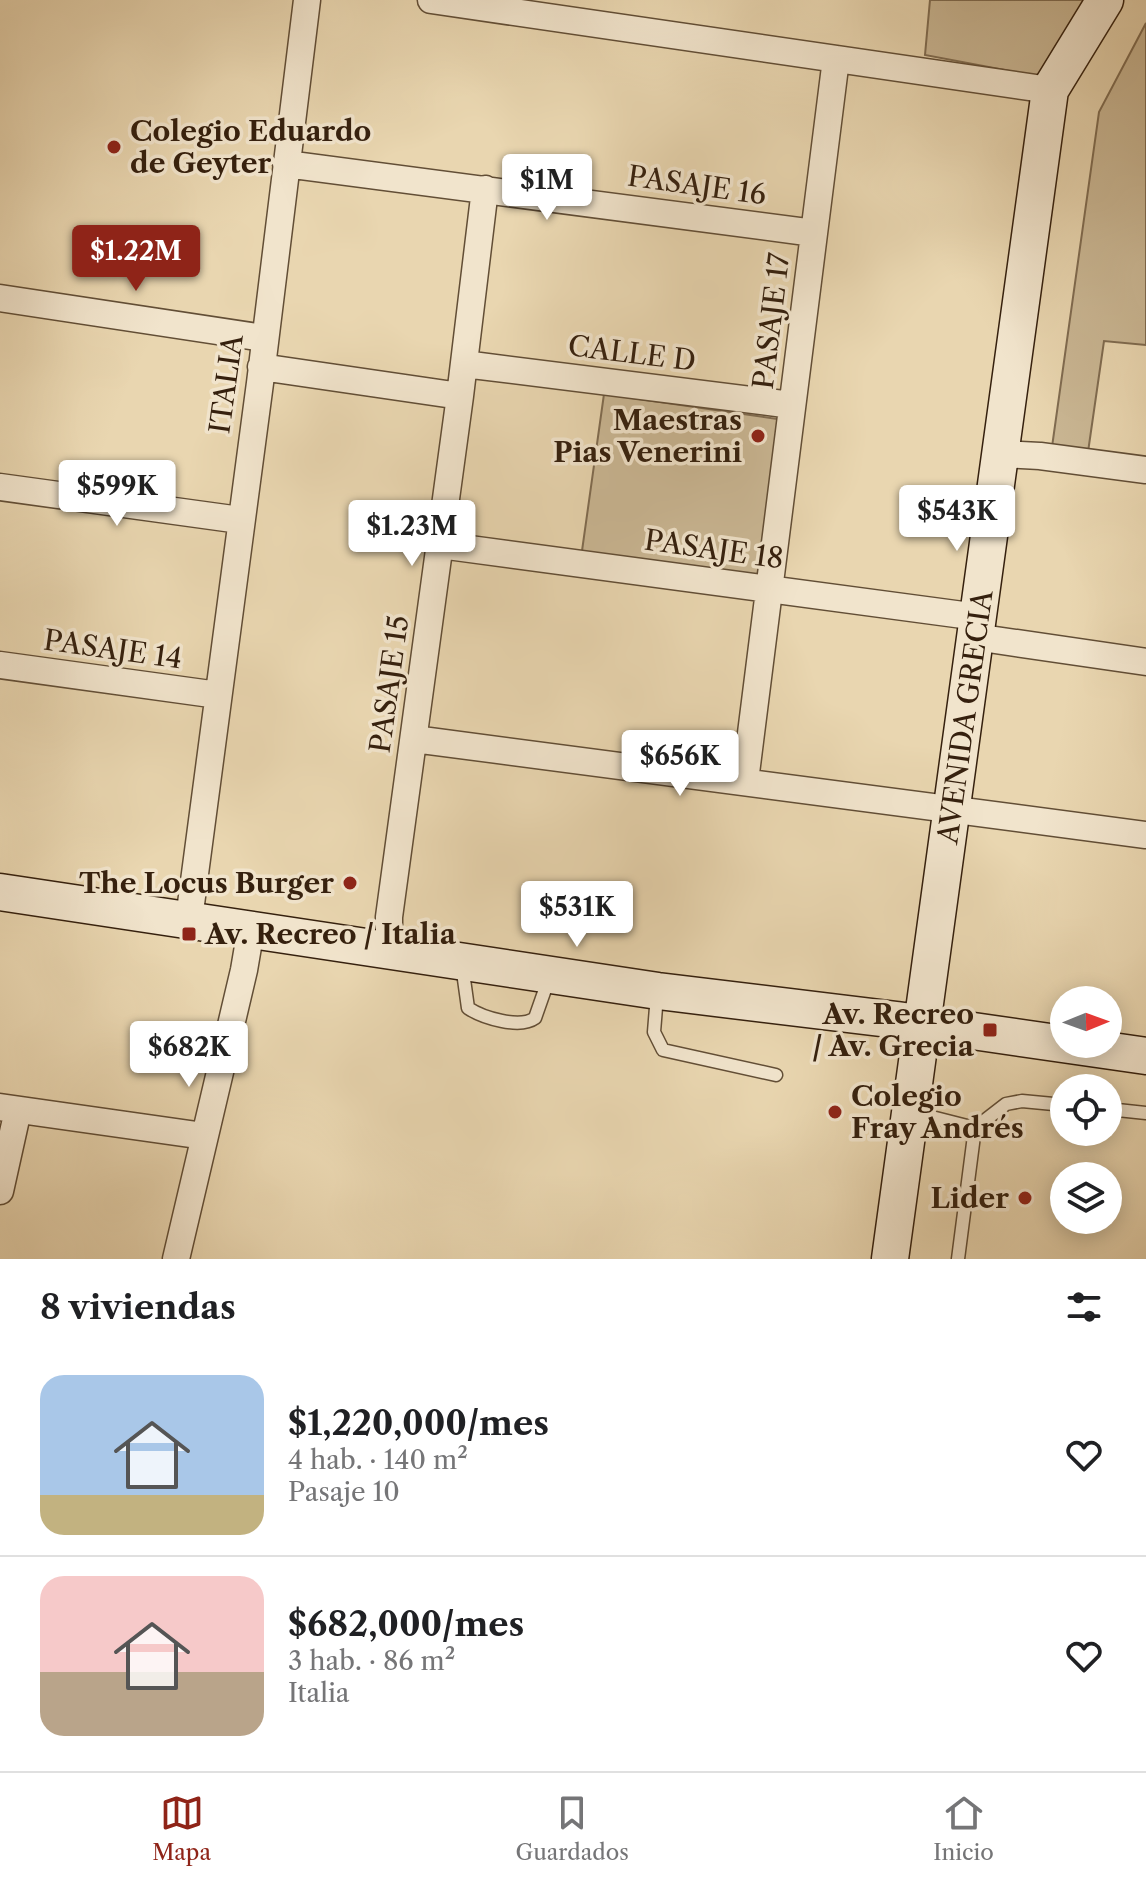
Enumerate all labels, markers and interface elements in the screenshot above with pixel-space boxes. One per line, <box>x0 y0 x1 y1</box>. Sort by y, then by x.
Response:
place label: Colegio Eduardo de Geyter <box>130 114 371 180</box>
marker: Colegio Eduardo de Geyter <box>105 138 123 156</box>
pin: $1M <box>508 154 586 222</box>
street label: PASAJE 16 <box>625 158 769 212</box>
text: $1M <box>520 164 574 196</box>
pin: $1.22M <box>71 225 201 293</box>
text: $1.22M <box>90 235 182 267</box>
street label: PASAJE 17 <box>746 251 796 391</box>
street label: CALLE D <box>566 328 698 378</box>
street label: ITALIA <box>202 331 250 436</box>
place label: Maestras Pias Venerini <box>553 403 742 469</box>
marker: Maestras Pias Venerini <box>749 427 767 445</box>
pin: $599K <box>61 460 173 528</box>
text: $599K <box>77 470 157 502</box>
pin: $543K <box>901 485 1013 553</box>
text: $543K <box>917 495 997 527</box>
pin: $1.23M <box>347 500 477 568</box>
text: $1.23M <box>366 510 458 542</box>
street label: PASAJE 18 <box>642 522 786 576</box>
street label: AVENIDA GRECIA <box>930 587 1000 847</box>
street label: PASAJE 15 <box>363 613 415 755</box>
street label: PASAJE 14 <box>42 622 184 676</box>
pin: $656K <box>624 730 736 798</box>
text: $656K <box>640 740 720 772</box>
place label: The Locus Burger <box>79 866 334 900</box>
marker: The Locus Burger <box>341 874 359 892</box>
pin: $531K <box>521 881 633 949</box>
text: $531K <box>539 891 615 923</box>
place label: Av. Recreo / Italia <box>204 917 457 951</box>
marker: Av. Recreo / Italia <box>180 925 198 943</box>
north arrow <box>1050 986 1122 1058</box>
map controls <box>1050 986 1122 1234</box>
place label: Av. Recreo / Av. Grecia <box>812 997 975 1063</box>
pin: $682K <box>133 1021 245 1089</box>
marker: Av. Recreo / Av. Grecia <box>981 1021 999 1039</box>
text: $682K <box>148 1031 230 1063</box>
button: locate <box>1050 1074 1122 1146</box>
place label: Colegio Fray Andrés <box>851 1079 1024 1145</box>
marker: Colegio Fray Andrés <box>826 1103 844 1121</box>
button: layers <box>1050 1162 1122 1234</box>
place label: Lider <box>931 1181 1009 1215</box>
marker: Lider <box>1016 1189 1034 1207</box>
icon: filters <box>1062 1285 1106 1329</box>
text: 8 viviendas <box>40 1286 236 1328</box>
text: $1,220,000/mes <box>288 1402 549 1444</box>
icon: home <box>104 1407 200 1503</box>
icon: heart <box>1062 1433 1106 1477</box>
text: 4 hab. · 140 m² <box>288 1444 468 1476</box>
text: Pasaje 10 <box>288 1476 400 1508</box>
text: $682,000/mes <box>288 1603 524 1645</box>
icon: home <box>104 1608 200 1704</box>
icon: heart <box>1062 1634 1106 1678</box>
text: 3 hab. · 86 m² <box>288 1645 455 1677</box>
text: Italia <box>288 1677 350 1709</box>
tab: Mapa <box>152 1791 211 1866</box>
tab: Guardados <box>515 1791 629 1866</box>
tab: Inicio <box>933 1791 994 1866</box>

